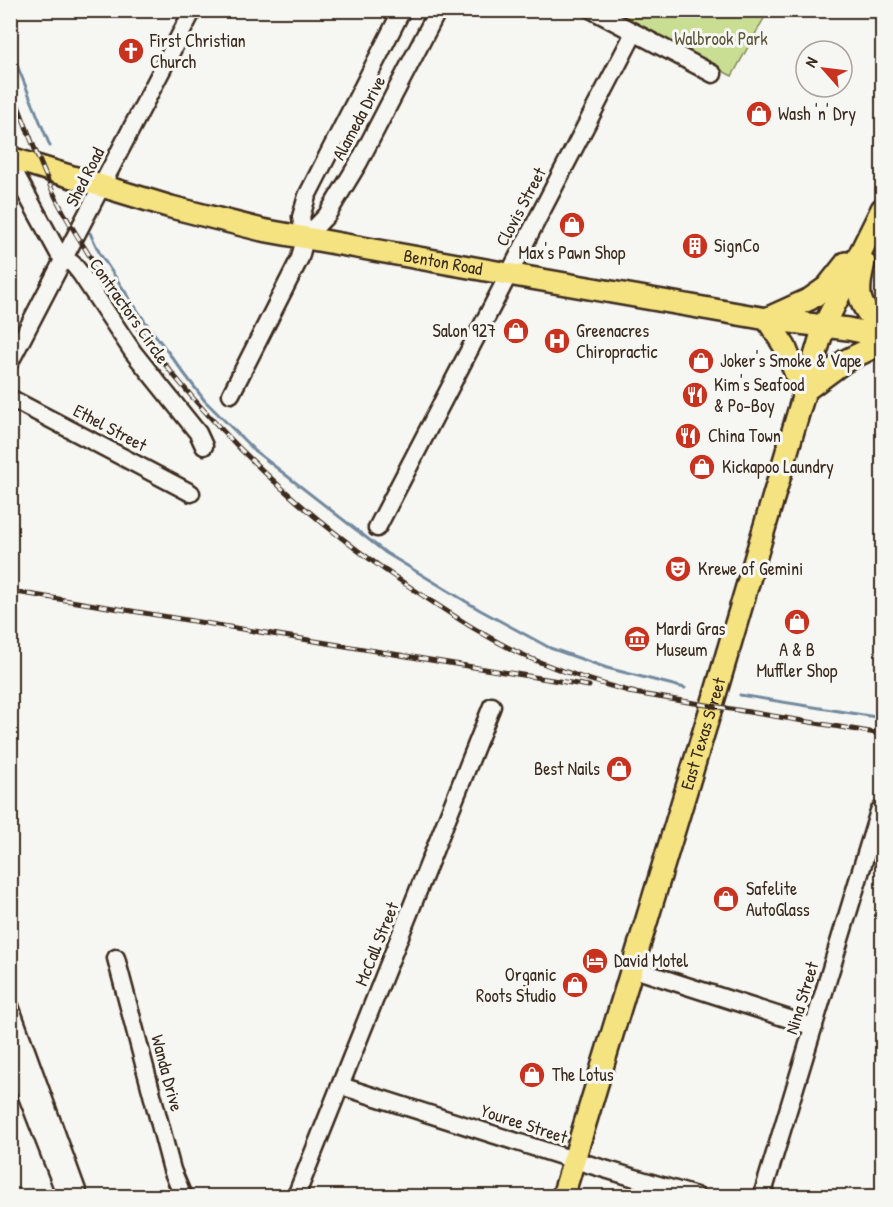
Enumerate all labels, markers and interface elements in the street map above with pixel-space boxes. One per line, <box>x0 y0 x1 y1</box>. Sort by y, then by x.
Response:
park label: Walbrook Park <box>674 26 768 51</box>
place label: First Christian Church <box>149 28 246 74</box>
church icon: First Christian Church <box>116 36 146 66</box>
north arrow <box>794 39 854 99</box>
text: N <box>799 53 823 71</box>
street label: Alameda Drive <box>326 71 391 164</box>
shop icon: Wash 'n' Dry <box>744 99 774 129</box>
place label: Wash 'n' Dry <box>778 101 856 126</box>
street label: Shed Road <box>59 143 110 211</box>
street label: Clovis Street <box>489 162 552 251</box>
shop icon: Max's Pawn Shop <box>557 210 587 240</box>
building icon: SignCo <box>680 231 710 261</box>
place label: SignCo <box>714 233 760 258</box>
place label: Max's Pawn Shop <box>519 240 626 265</box>
street label: Benton Road <box>402 243 485 281</box>
street label: Contractors Circle <box>84 253 175 369</box>
shop icon: Salon 927 <box>501 316 531 346</box>
place label: Salon 927 <box>432 318 496 343</box>
place label: Greenacres Chiropractic <box>576 318 658 364</box>
hospital icon: Greenacres Chiropractic <box>542 326 572 356</box>
shop icon: Joker's Smoke & Vape <box>686 346 716 376</box>
place label: Joker's Smoke & Vape <box>720 348 862 373</box>
place label: Kim's Seafood & Po-Boy <box>714 372 804 418</box>
restaurant icon: Kim's Seafood & Po-Boy <box>680 380 710 410</box>
street label: Ethel Street <box>69 398 152 458</box>
restaurant icon: China Town <box>673 421 703 451</box>
place label: China Town <box>708 423 781 448</box>
shop icon: Kickapoo Laundry <box>687 452 717 482</box>
place label: Kickapoo Laundry <box>722 454 834 479</box>
theatre icon: Krewe of Gemini <box>663 554 693 584</box>
place label: Krewe of Gemini <box>698 556 803 581</box>
shop icon: A & B Muffler Shop <box>782 607 812 637</box>
place label: Mardi Gras Museum <box>656 616 726 662</box>
museum icon: Mardi Gras Museum <box>622 624 652 654</box>
place label: A & B Muffler Shop <box>756 637 838 683</box>
street label: East Texas Street <box>674 674 732 793</box>
shop icon: Best Nails <box>604 754 634 784</box>
place label: Best Nails <box>534 756 600 781</box>
place label: Safelite AutoGlass <box>746 876 810 922</box>
shop icon: Safelite AutoGlass <box>711 884 741 914</box>
street label: McCall Street <box>348 897 405 989</box>
hotel icon: David Motel <box>580 946 610 976</box>
place label: David Motel <box>614 948 688 973</box>
street label: Nina Street <box>779 958 825 1037</box>
place label: Organic Roots Studio <box>476 962 556 1008</box>
shop icon: Organic Roots Studio <box>560 970 590 1000</box>
street label: Wanda Drive <box>145 1032 190 1114</box>
shop icon: The Lotus <box>517 1060 547 1090</box>
place label: The Lotus <box>552 1062 614 1087</box>
street label: Youree Street <box>478 1098 571 1150</box>

